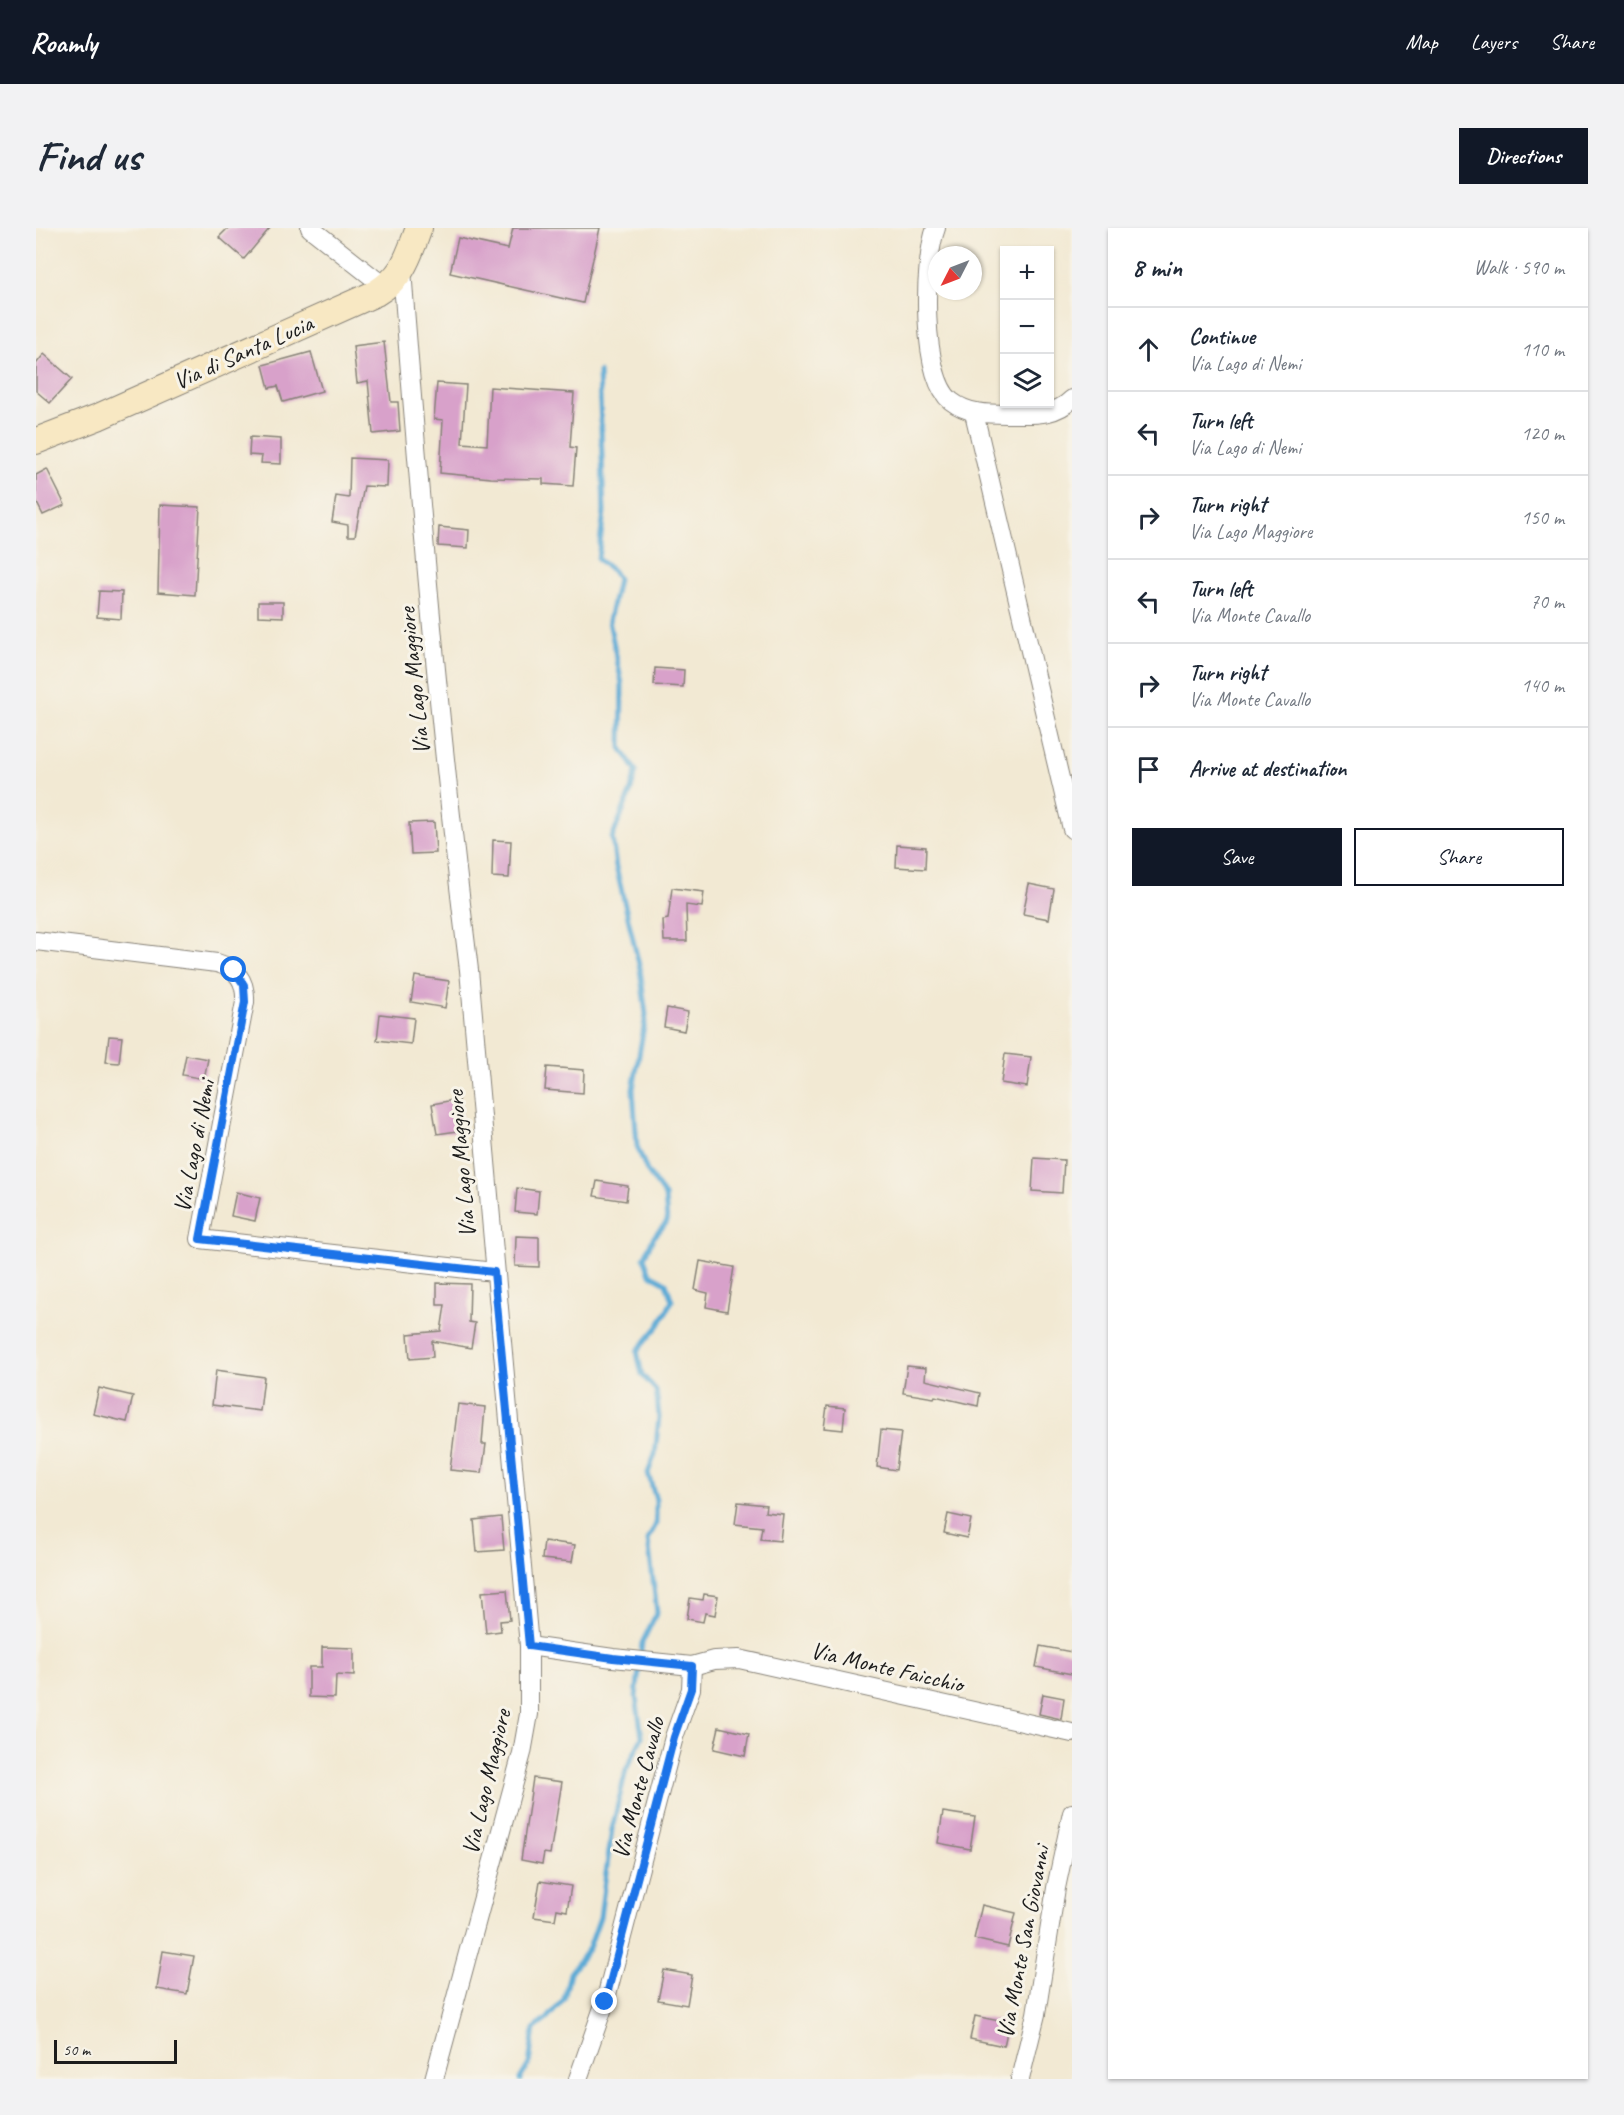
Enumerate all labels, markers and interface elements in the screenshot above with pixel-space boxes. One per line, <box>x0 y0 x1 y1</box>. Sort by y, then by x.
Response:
text: Roamly <box>30 25 97 60</box>
text: Map <box>1405 29 1438 55</box>
text: Layers <box>1471 29 1517 55</box>
text: Share <box>1550 29 1594 55</box>
button: Directions <box>1459 128 1588 184</box>
text: Find us <box>36 130 141 183</box>
north arrow <box>928 246 982 300</box>
map controls <box>1000 246 1054 408</box>
button: + <box>1000 246 1054 300</box>
text: 8 min <box>1132 251 1182 284</box>
text: Walk · 590 m <box>1474 255 1564 280</box>
button: − <box>1000 300 1054 354</box>
street label: Via di Santa Lucia <box>169 307 319 396</box>
text: Continue <box>1189 323 1255 351</box>
icon: ahead <box>1132 333 1165 366</box>
text: 110 m <box>1521 337 1564 362</box>
text: Via Lago di Nemi <box>1189 351 1301 376</box>
button: layers <box>1000 354 1054 408</box>
text: Turn left <box>1189 407 1253 435</box>
icon: left <box>1132 417 1165 450</box>
text: 120 m <box>1521 421 1564 446</box>
text: Via Lago di Nemi <box>1189 435 1301 460</box>
text: Turn right <box>1189 491 1266 519</box>
icon: right <box>1132 501 1165 534</box>
text: 150 m <box>1521 505 1564 530</box>
text: Via Lago Maggiore <box>1189 519 1312 544</box>
text: Turn left <box>1189 575 1253 603</box>
icon: left <box>1132 585 1165 618</box>
text: 70 m <box>1530 589 1564 614</box>
text: Via Monte Cavallo <box>1189 603 1310 628</box>
street label: Via Lago Maggiore <box>391 604 437 756</box>
text: Turn right <box>1189 659 1266 687</box>
icon: right <box>1132 669 1165 702</box>
text: 140 m <box>1521 673 1564 698</box>
text: Via Monte Cavallo <box>1189 687 1310 712</box>
icon: arrive <box>1132 753 1165 786</box>
text: Arrive at destination <box>1189 755 1346 783</box>
button: Save <box>1132 828 1342 886</box>
button: Share <box>1354 828 1564 886</box>
route start <box>220 956 246 982</box>
street label: Via Lago di Nemi <box>166 1075 222 1215</box>
street label: Via Lago Maggiore <box>439 1087 482 1239</box>
street label: Via Monte Faicchio <box>808 1635 969 1700</box>
street label: Via Lago Maggiore <box>455 1704 518 1857</box>
street label: Via Monte Cavallo <box>605 1712 672 1862</box>
street label: Via Monte San Giovanni <box>990 1840 1057 2041</box>
route end <box>591 1988 617 2014</box>
scale bar <box>54 2037 177 2064</box>
text: 50 m <box>63 2040 90 2060</box>

